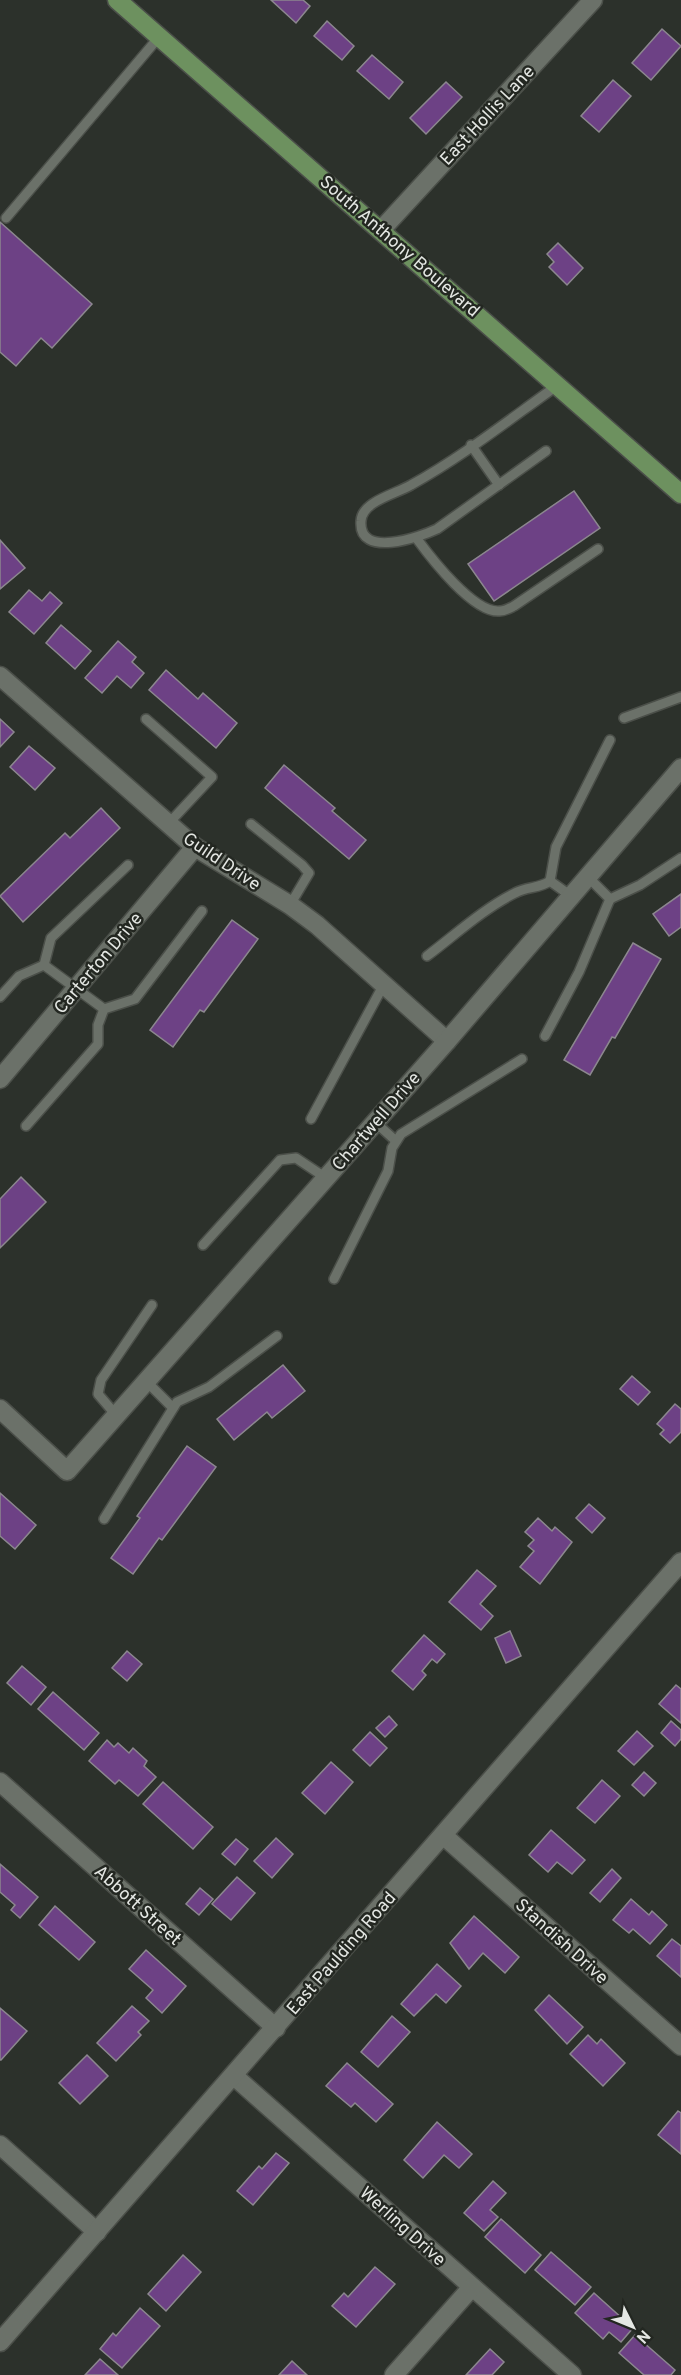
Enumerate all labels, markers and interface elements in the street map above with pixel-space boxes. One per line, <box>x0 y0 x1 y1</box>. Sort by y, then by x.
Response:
street label: East Hollis Lane <box>436 61 540 171</box>
street label: South Anthony Boulevard <box>314 171 484 323</box>
street label: Guild Drive <box>178 828 264 897</box>
street label: Carterton Drive <box>50 908 148 1020</box>
street label: Chartwell Drive <box>328 1068 426 1176</box>
street label: Abbott Street <box>89 1861 185 1951</box>
street label: East Paulding Road <box>282 1888 402 2020</box>
street label: Standish Drive <box>510 1894 612 1990</box>
street label: Werling Drive <box>354 2182 450 2272</box>
north arrow <box>603 2297 663 2357</box>
text: N <box>631 2325 654 2347</box>

